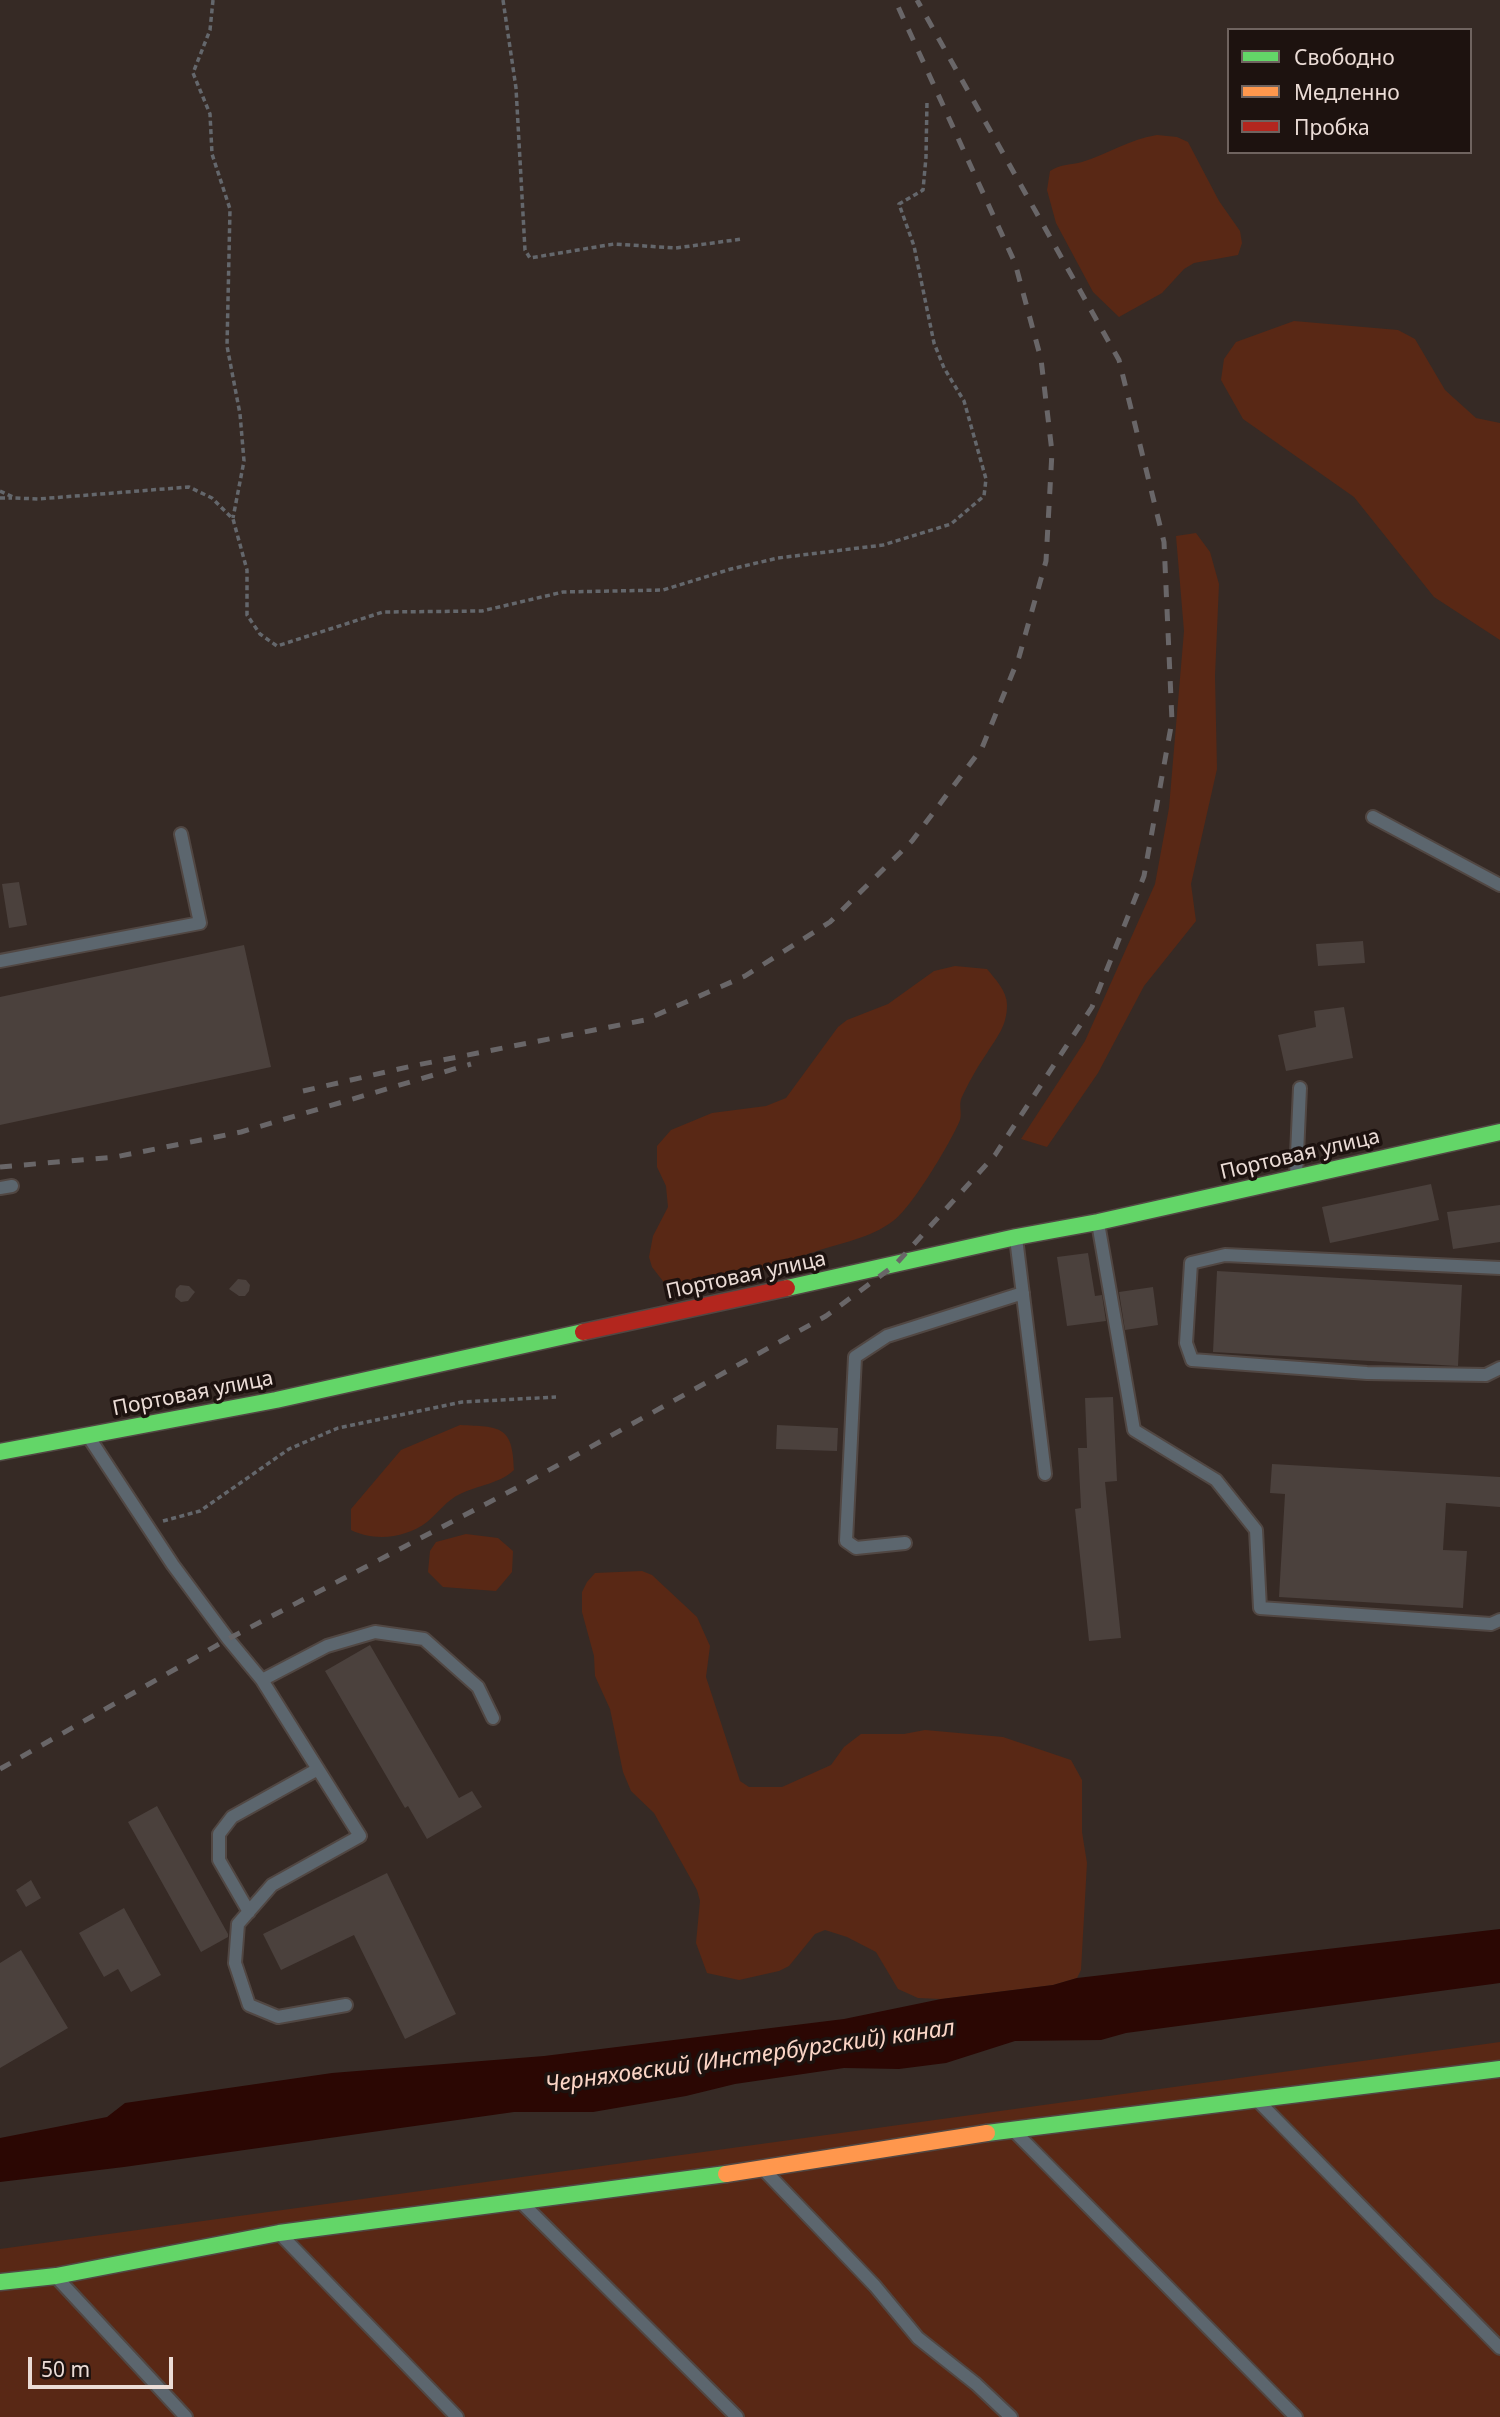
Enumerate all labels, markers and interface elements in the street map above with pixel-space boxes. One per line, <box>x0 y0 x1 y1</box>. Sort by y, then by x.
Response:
legend <box>1227 28 1472 154</box>
text: Свободно <box>1294 43 1395 71</box>
text: Медленно <box>1294 78 1400 106</box>
text: Пробка <box>1294 113 1370 141</box>
street label: Портовая улица <box>1218 1124 1382 1186</box>
street label: Портовая улица <box>664 1247 828 1305</box>
street label: Портовая улица <box>111 1366 275 1422</box>
water label: Черняховский (Инстербургский) канал <box>543 2015 957 2099</box>
scale bar <box>32 2344 177 2388</box>
text: 50 m <box>41 2355 90 2383</box>

